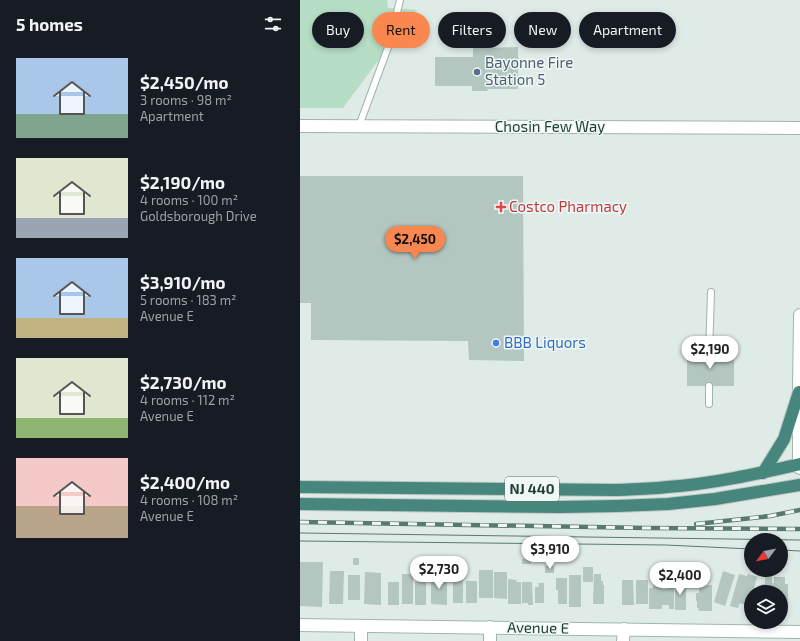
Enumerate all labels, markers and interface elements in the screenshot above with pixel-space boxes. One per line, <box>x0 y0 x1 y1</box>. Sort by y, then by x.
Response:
chip: Buy <box>312 12 364 48</box>
chip: Rent <box>372 12 430 48</box>
chip: Filters <box>438 12 506 48</box>
chip: New <box>514 12 571 48</box>
chip: Apartment <box>579 12 676 48</box>
icon: filters <box>262 13 284 35</box>
text: 5 homes <box>16 14 83 34</box>
place label: Bayonne Fire Station 5 <box>485 53 573 88</box>
marker: Bayonne Fire Station 5 <box>472 67 482 77</box>
text: $2,450/mo <box>140 72 229 92</box>
icon: home <box>48 74 96 122</box>
text: 3 rooms · 98 m² <box>140 92 232 108</box>
text: Apartment <box>140 108 204 124</box>
street label: Chosin Few Way <box>495 117 605 135</box>
text: $2,190/mo <box>140 172 225 192</box>
icon: home <box>48 174 96 222</box>
text: 4 rooms · 100 m² <box>140 192 238 208</box>
place label: Costco Pharmacy <box>509 197 627 215</box>
marker: Costco Pharmacy <box>496 202 506 212</box>
text: Goldsborough Drive <box>140 208 257 224</box>
pin: $2,450 <box>382 226 448 260</box>
text: $2,450 <box>394 231 436 247</box>
text: $3,910/mo <box>140 272 226 292</box>
icon: home <box>48 274 96 322</box>
text: 5 rooms · 183 m² <box>140 292 237 308</box>
text: Avenue E <box>140 308 194 324</box>
place label: BBB Liquors <box>504 333 586 351</box>
pin: $2,190 <box>677 336 743 370</box>
marker: BBB Liquors <box>491 338 501 348</box>
text: $2,190 <box>690 341 730 357</box>
text: $2,730/mo <box>140 372 227 392</box>
icon: home <box>48 374 96 422</box>
text: 4 rooms · 112 m² <box>140 392 235 408</box>
text: Avenue E <box>140 408 194 424</box>
text: $2,400/mo <box>140 472 230 492</box>
icon: home <box>48 474 96 522</box>
road number: NJ 440 <box>505 477 559 501</box>
text: 4 rooms · 108 m² <box>140 492 238 508</box>
text: Avenue E <box>140 508 194 524</box>
north arrow <box>744 533 788 577</box>
map controls <box>744 533 788 629</box>
pin: $3,910 <box>517 536 583 570</box>
text: $3,910 <box>530 541 570 557</box>
pin: $2,730 <box>406 556 472 590</box>
text: $2,730 <box>419 561 459 577</box>
pin: $2,400 <box>647 562 713 596</box>
text: $2,400 <box>659 567 701 583</box>
button: layers <box>744 585 788 629</box>
street label: Avenue E <box>507 617 569 637</box>

